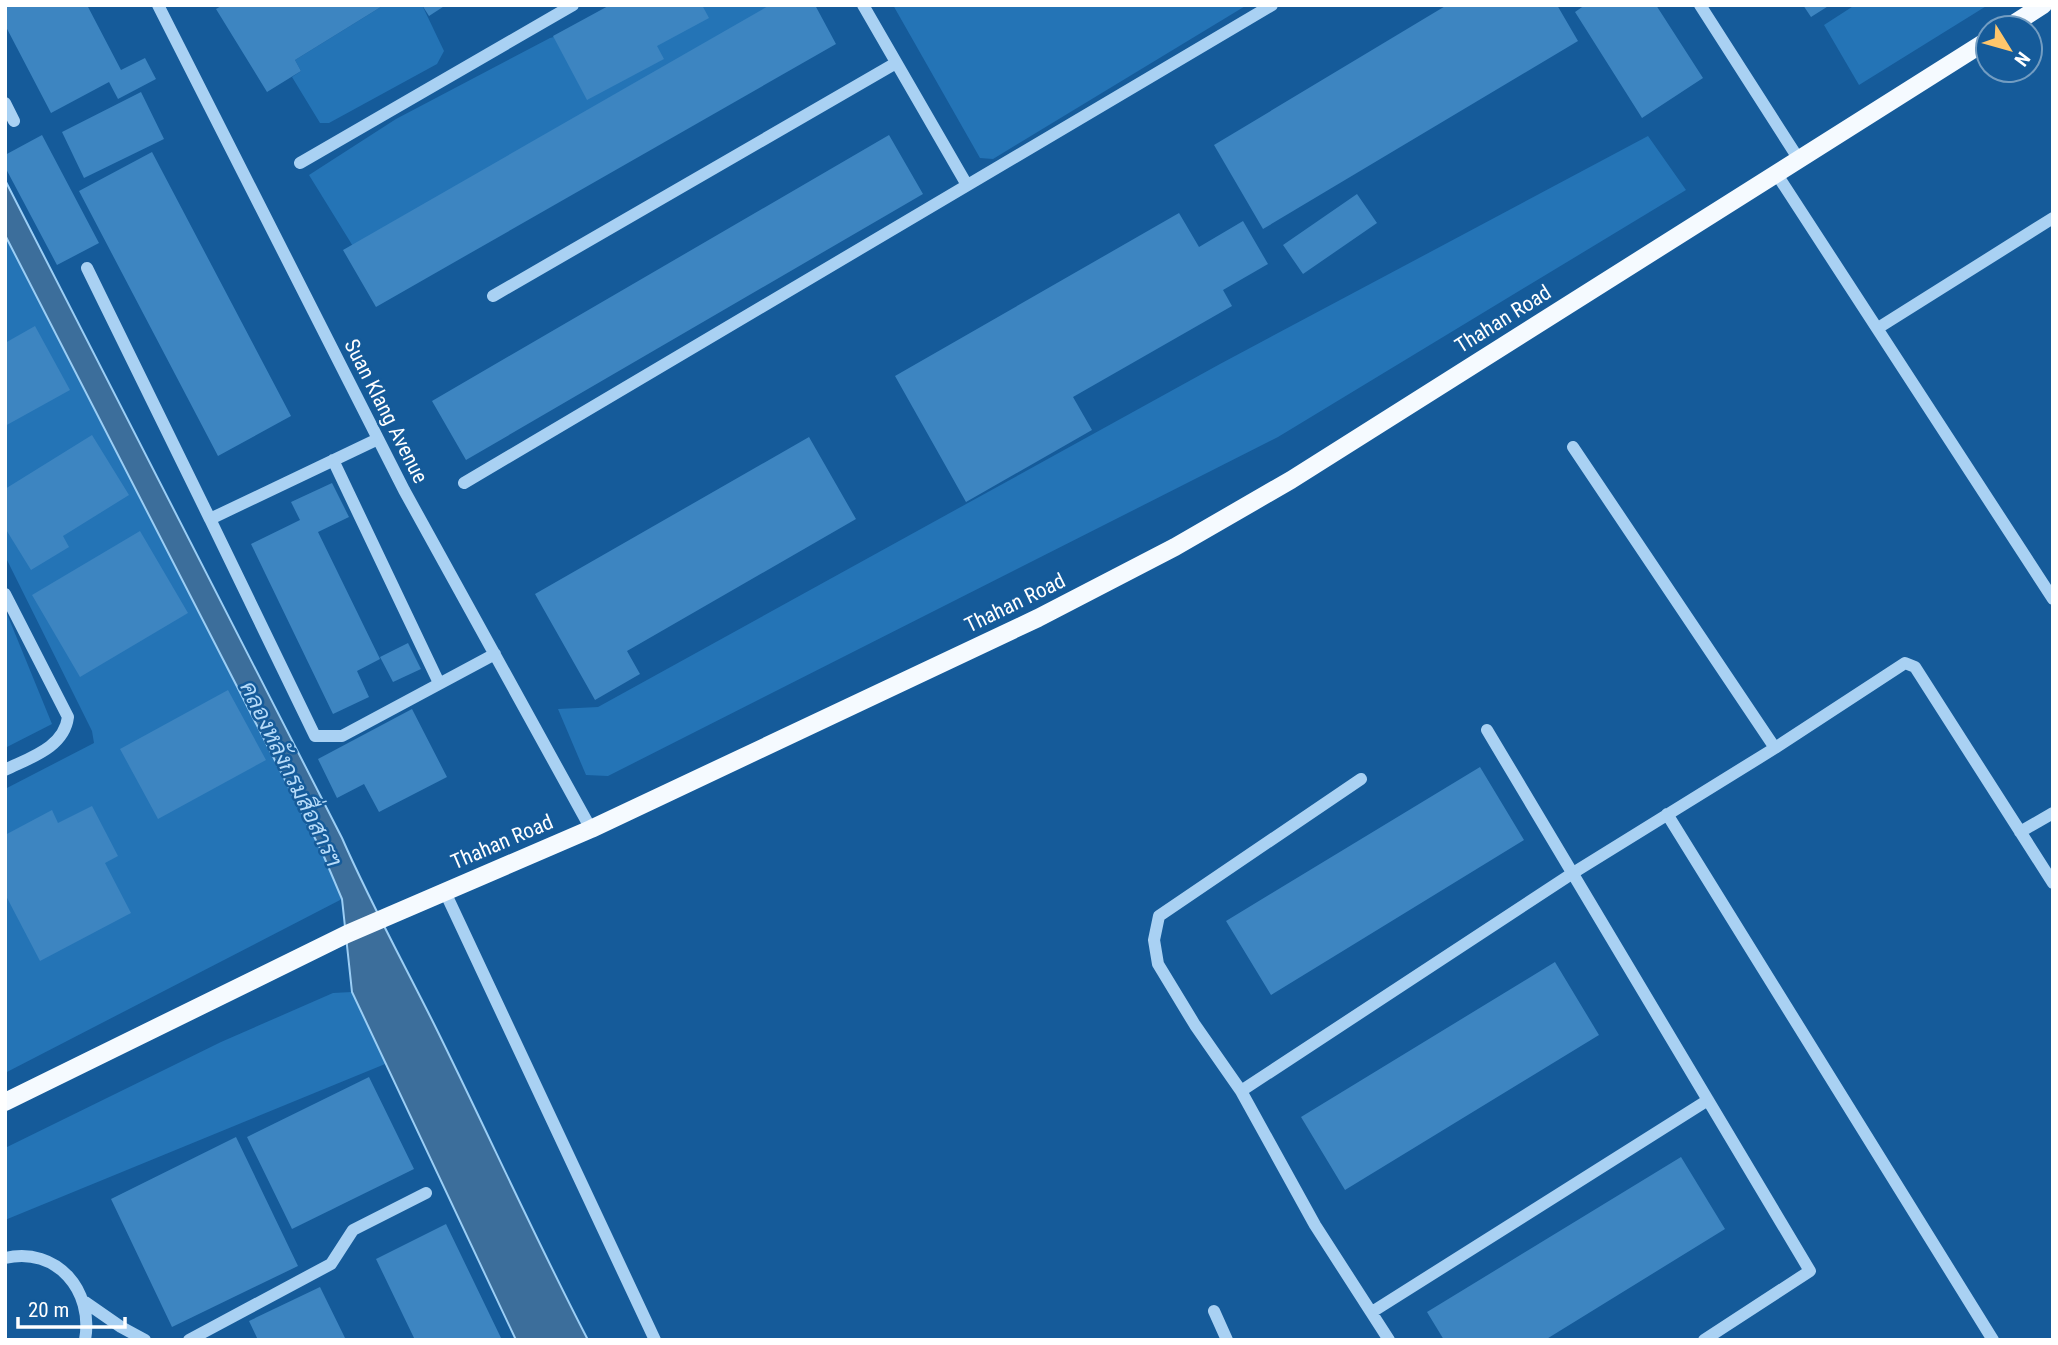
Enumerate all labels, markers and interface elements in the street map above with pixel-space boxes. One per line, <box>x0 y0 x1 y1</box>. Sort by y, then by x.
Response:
north arrow <box>1974 14 2044 84</box>
text: N <box>2009 47 2035 70</box>
street label: Thahan Road <box>1451 280 1555 358</box>
street label: Suan Klang Avenue <box>339 335 433 487</box>
street label: Thahan Road <box>961 568 1069 638</box>
water label: คลองหลังกรมสื่อสารฯ <box>234 673 355 871</box>
street label: Thahan Road <box>447 810 557 874</box>
scale bar <box>18 1286 124 1330</box>
text: 20 m <box>28 1298 69 1322</box>

